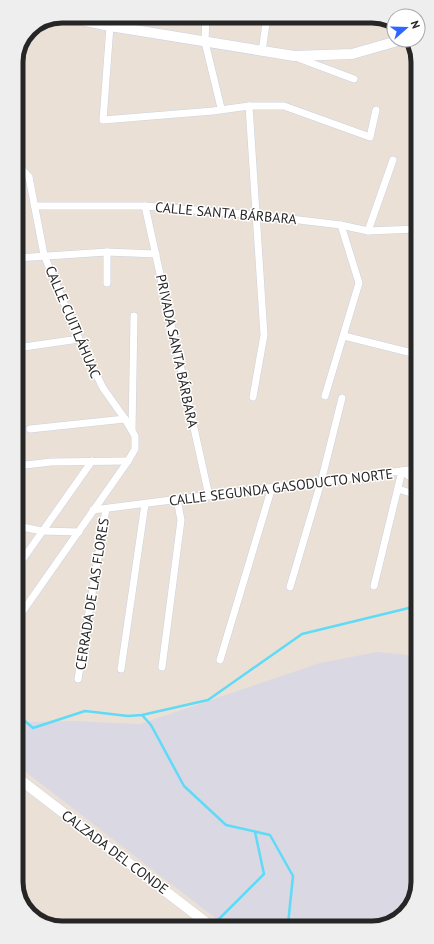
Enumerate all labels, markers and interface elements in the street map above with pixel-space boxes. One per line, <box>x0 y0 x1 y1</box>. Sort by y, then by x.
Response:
north arrow <box>386 8 426 48</box>
text: N <box>408 19 423 30</box>
street label: CALLE SANTA BÁRBARA <box>155 198 298 228</box>
street label: CALLE CUITLÁHUAC <box>41 263 105 381</box>
street label: PRIVADA SANTA BÁRBARA <box>152 273 202 430</box>
street label: CALLE SEGUNDA GASODUCTO NORTE <box>168 464 394 510</box>
street label: CERRADA DE LAS FLORES <box>71 517 113 671</box>
street label: CALZADA DEL CONDE <box>58 806 172 898</box>

